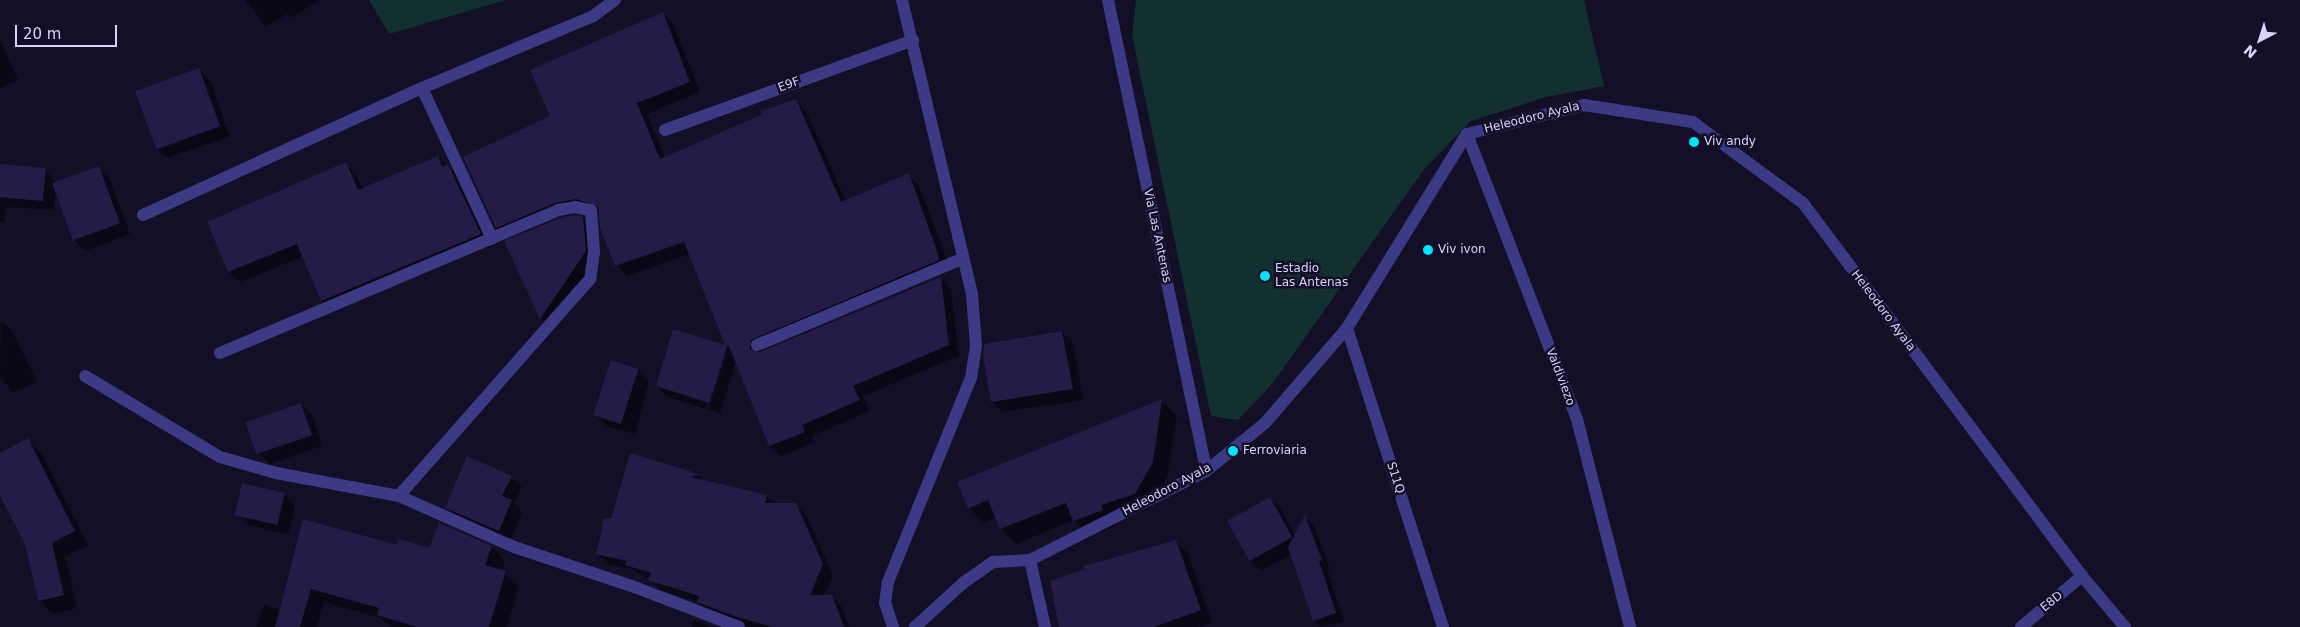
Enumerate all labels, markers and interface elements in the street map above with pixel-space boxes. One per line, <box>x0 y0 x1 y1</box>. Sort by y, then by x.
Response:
scale bar <box>18 15 120 47</box>
north arrow <box>2235 15 2285 65</box>
text: 20 m <box>23 25 61 43</box>
text: N <box>2241 42 2260 61</box>
street label: E9F <box>776 74 802 96</box>
street label: Heleodoro Ayala <box>1483 99 1581 137</box>
place label: Viv andy <box>1704 135 1756 149</box>
marker: Viv andy <box>1688 136 1700 148</box>
street label: Via Las Antenas <box>1140 188 1174 284</box>
place label: Viv ivon <box>1438 243 1486 257</box>
marker: Viv ivon <box>1422 244 1434 256</box>
place label: Estadio Las Antenas <box>1275 262 1348 290</box>
street label: Heleodoro Ayala <box>1848 268 1918 354</box>
marker: Estadio Las Antenas <box>1259 270 1271 282</box>
street label: Valdiviezo <box>1542 346 1578 408</box>
place label: Ferroviaria <box>1243 444 1307 458</box>
marker: Ferroviaria <box>1227 445 1239 457</box>
street label: S11Q <box>1383 460 1407 496</box>
street label: Heleodoro Ayala <box>1120 461 1214 519</box>
street label: E8D <box>2038 589 2066 615</box>

